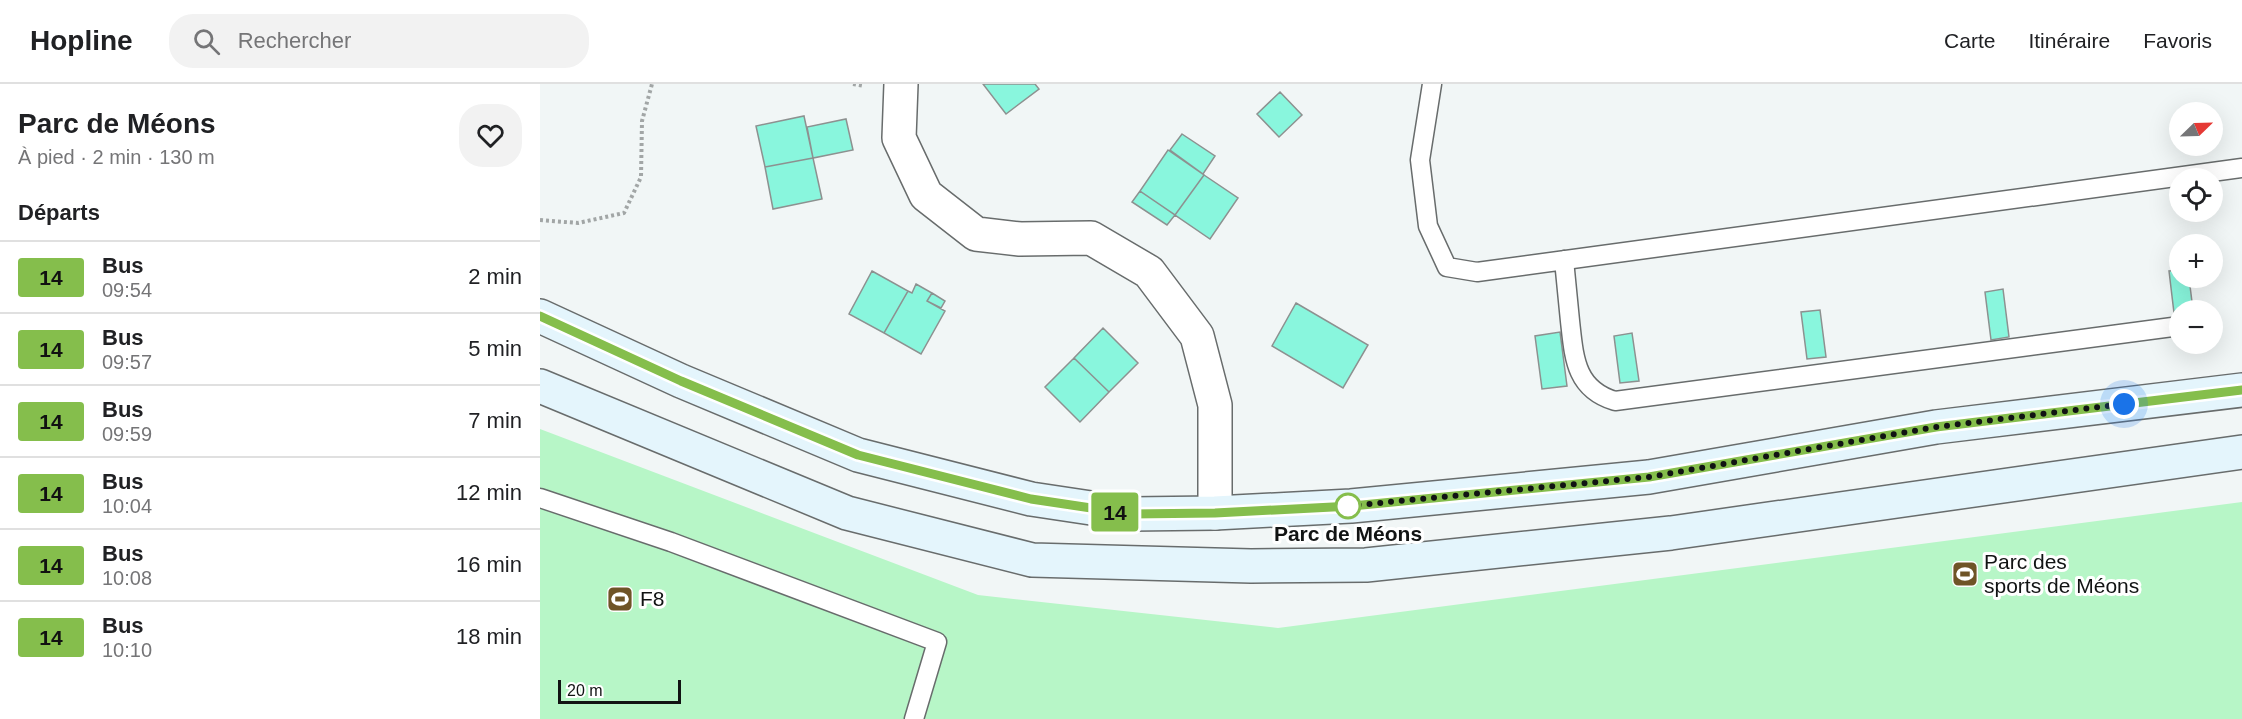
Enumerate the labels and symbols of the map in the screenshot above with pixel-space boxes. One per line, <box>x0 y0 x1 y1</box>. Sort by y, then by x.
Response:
north arrow <box>2169 102 2223 156</box>
your location <box>2109 389 2139 419</box>
line badge: 14 <box>1088 492 1142 532</box>
marker: Parc de Méons <box>1335 493 1361 519</box>
place label: Parc de Méons <box>1274 522 1422 545</box>
place label: Parc des sports de Méons <box>1984 550 2139 597</box>
sports icon: Parc des sports de Méons <box>1950 559 1980 589</box>
sports icon: F8 <box>605 584 635 614</box>
place label: F8 <box>640 587 665 610</box>
scale bar <box>558 677 681 704</box>

